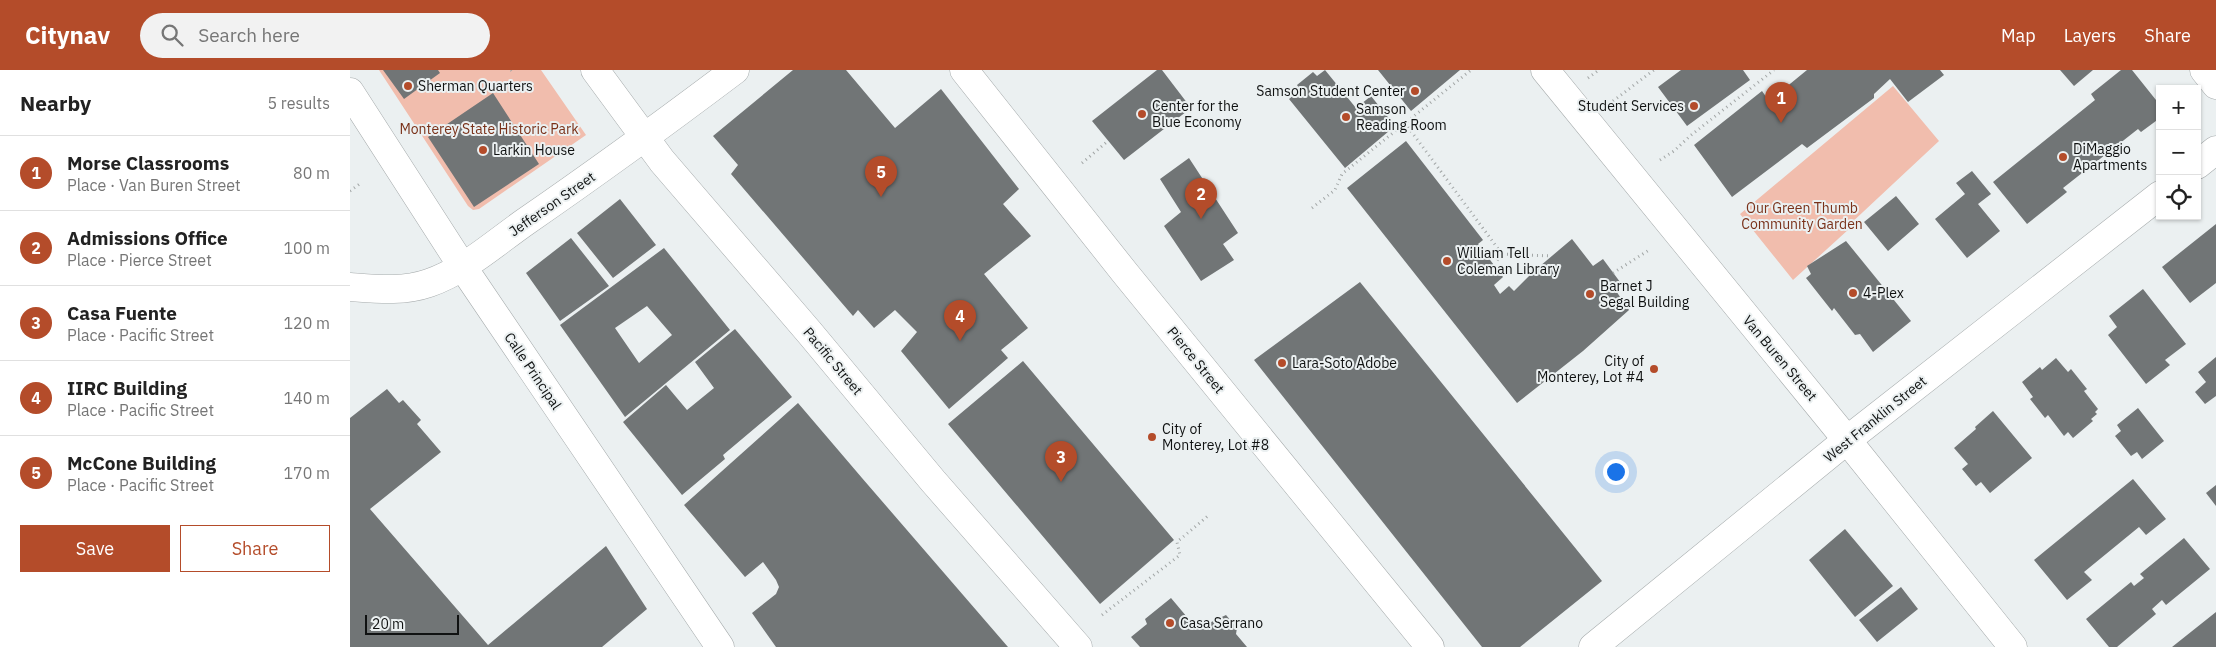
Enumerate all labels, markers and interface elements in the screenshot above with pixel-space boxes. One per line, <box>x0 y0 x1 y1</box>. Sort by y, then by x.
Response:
search box <box>140 13 490 58</box>
text: Citynav <box>25 19 110 51</box>
icon: search <box>158 21 186 49</box>
text: Search here <box>198 23 300 47</box>
text: Map <box>2001 24 2036 47</box>
text: Layers <box>2064 24 2116 47</box>
text: Share <box>2144 24 2191 47</box>
place label: Sherman Quarters <box>418 77 533 95</box>
marker: Sherman Quarters <box>402 80 414 92</box>
place label: Samson Student Center <box>1256 82 1405 100</box>
pin: 1 <box>1765 82 1797 123</box>
marker: Samson Student Center <box>1409 85 1421 97</box>
map controls <box>2156 85 2201 220</box>
button: + <box>2156 85 2201 130</box>
text: Nearby <box>20 89 91 117</box>
text: 5 results <box>267 93 330 113</box>
place label: Center for the Blue Economy <box>1152 97 1242 131</box>
place label: Student Services <box>1578 97 1684 115</box>
place label: Samson Reading Room <box>1356 100 1447 134</box>
marker: Student Services <box>1688 100 1700 112</box>
marker: Center for the Blue Economy <box>1136 108 1148 120</box>
marker: Samson Reading Room <box>1340 111 1352 123</box>
park label: Monterey State Historic Park <box>399 120 579 138</box>
button: − <box>2156 130 2201 175</box>
place label: DiMaggio Apartments <box>2073 140 2147 174</box>
place label: Larkin House <box>493 141 575 159</box>
marker: Larkin House <box>477 144 489 156</box>
text: Morse Classrooms <box>67 151 229 175</box>
marker: DiMaggio Apartments <box>2057 151 2069 163</box>
pin: 5 <box>865 156 897 197</box>
text: 1 <box>31 163 41 183</box>
text: 80 m <box>293 163 330 183</box>
street label: Jefferson Street <box>505 168 599 240</box>
text: Place · Van Buren Street <box>67 175 241 195</box>
button: locate <box>2156 175 2201 220</box>
pin: 2 <box>1185 178 1217 219</box>
park label: Our Green Thumb Community Garden <box>1741 199 1863 233</box>
text: Admissions Office <box>67 226 228 250</box>
text: 2 <box>31 238 41 258</box>
text: 100 m <box>283 238 330 258</box>
place label: William Tell Coleman Library <box>1457 244 1559 278</box>
text: Place · Pierce Street <box>67 250 212 270</box>
marker: William Tell Coleman Library <box>1441 255 1453 267</box>
place label: Barnet J Segal Building <box>1600 277 1690 311</box>
place label: 4-Plex <box>1863 284 1904 302</box>
marker: 4-Plex <box>1847 287 1859 299</box>
marker: Barnet J Segal Building <box>1584 288 1596 300</box>
pin: 4 <box>944 300 976 341</box>
text: Casa Fuente <box>67 301 177 325</box>
street label: Van Buren Street <box>1739 311 1821 405</box>
text: 3 <box>31 313 41 333</box>
text: 120 m <box>283 313 330 333</box>
street label: Pacific Street <box>799 323 867 399</box>
street label: Pierce Street <box>1163 323 1229 397</box>
text: Place · Pacific Street <box>67 325 214 345</box>
street label: Calle Principal <box>500 329 566 413</box>
place label: City of Monterey, Lot #4 <box>1537 352 1644 386</box>
place label: Lara-Soto Adobe <box>1292 354 1397 372</box>
marker: Lara-Soto Adobe <box>1276 357 1288 369</box>
marker: City of Monterey, Lot #4 <box>1648 363 1660 375</box>
street label: West Franklin Street <box>1820 372 1930 466</box>
text: IIRC Building <box>67 376 187 400</box>
text: 4 <box>31 388 41 408</box>
text: 140 m <box>283 388 330 408</box>
text: Place · Pacific Street <box>67 400 214 420</box>
place label: City of Monterey, Lot #8 <box>1162 420 1269 454</box>
marker: City of Monterey, Lot #8 <box>1146 431 1158 443</box>
pin: 3 <box>1045 441 1077 482</box>
text: McCone Building <box>67 451 216 475</box>
your location <box>1603 459 1629 485</box>
text: 5 <box>31 463 41 483</box>
text: 170 m <box>283 463 330 483</box>
text: Place · Pacific Street <box>67 475 214 495</box>
button: Save <box>20 525 170 572</box>
button: Share <box>180 525 330 572</box>
scale bar <box>365 612 459 635</box>
place label: Casa Serrano <box>1180 614 1263 632</box>
text: 20 m <box>372 615 404 633</box>
marker: Casa Serrano <box>1164 617 1176 629</box>

